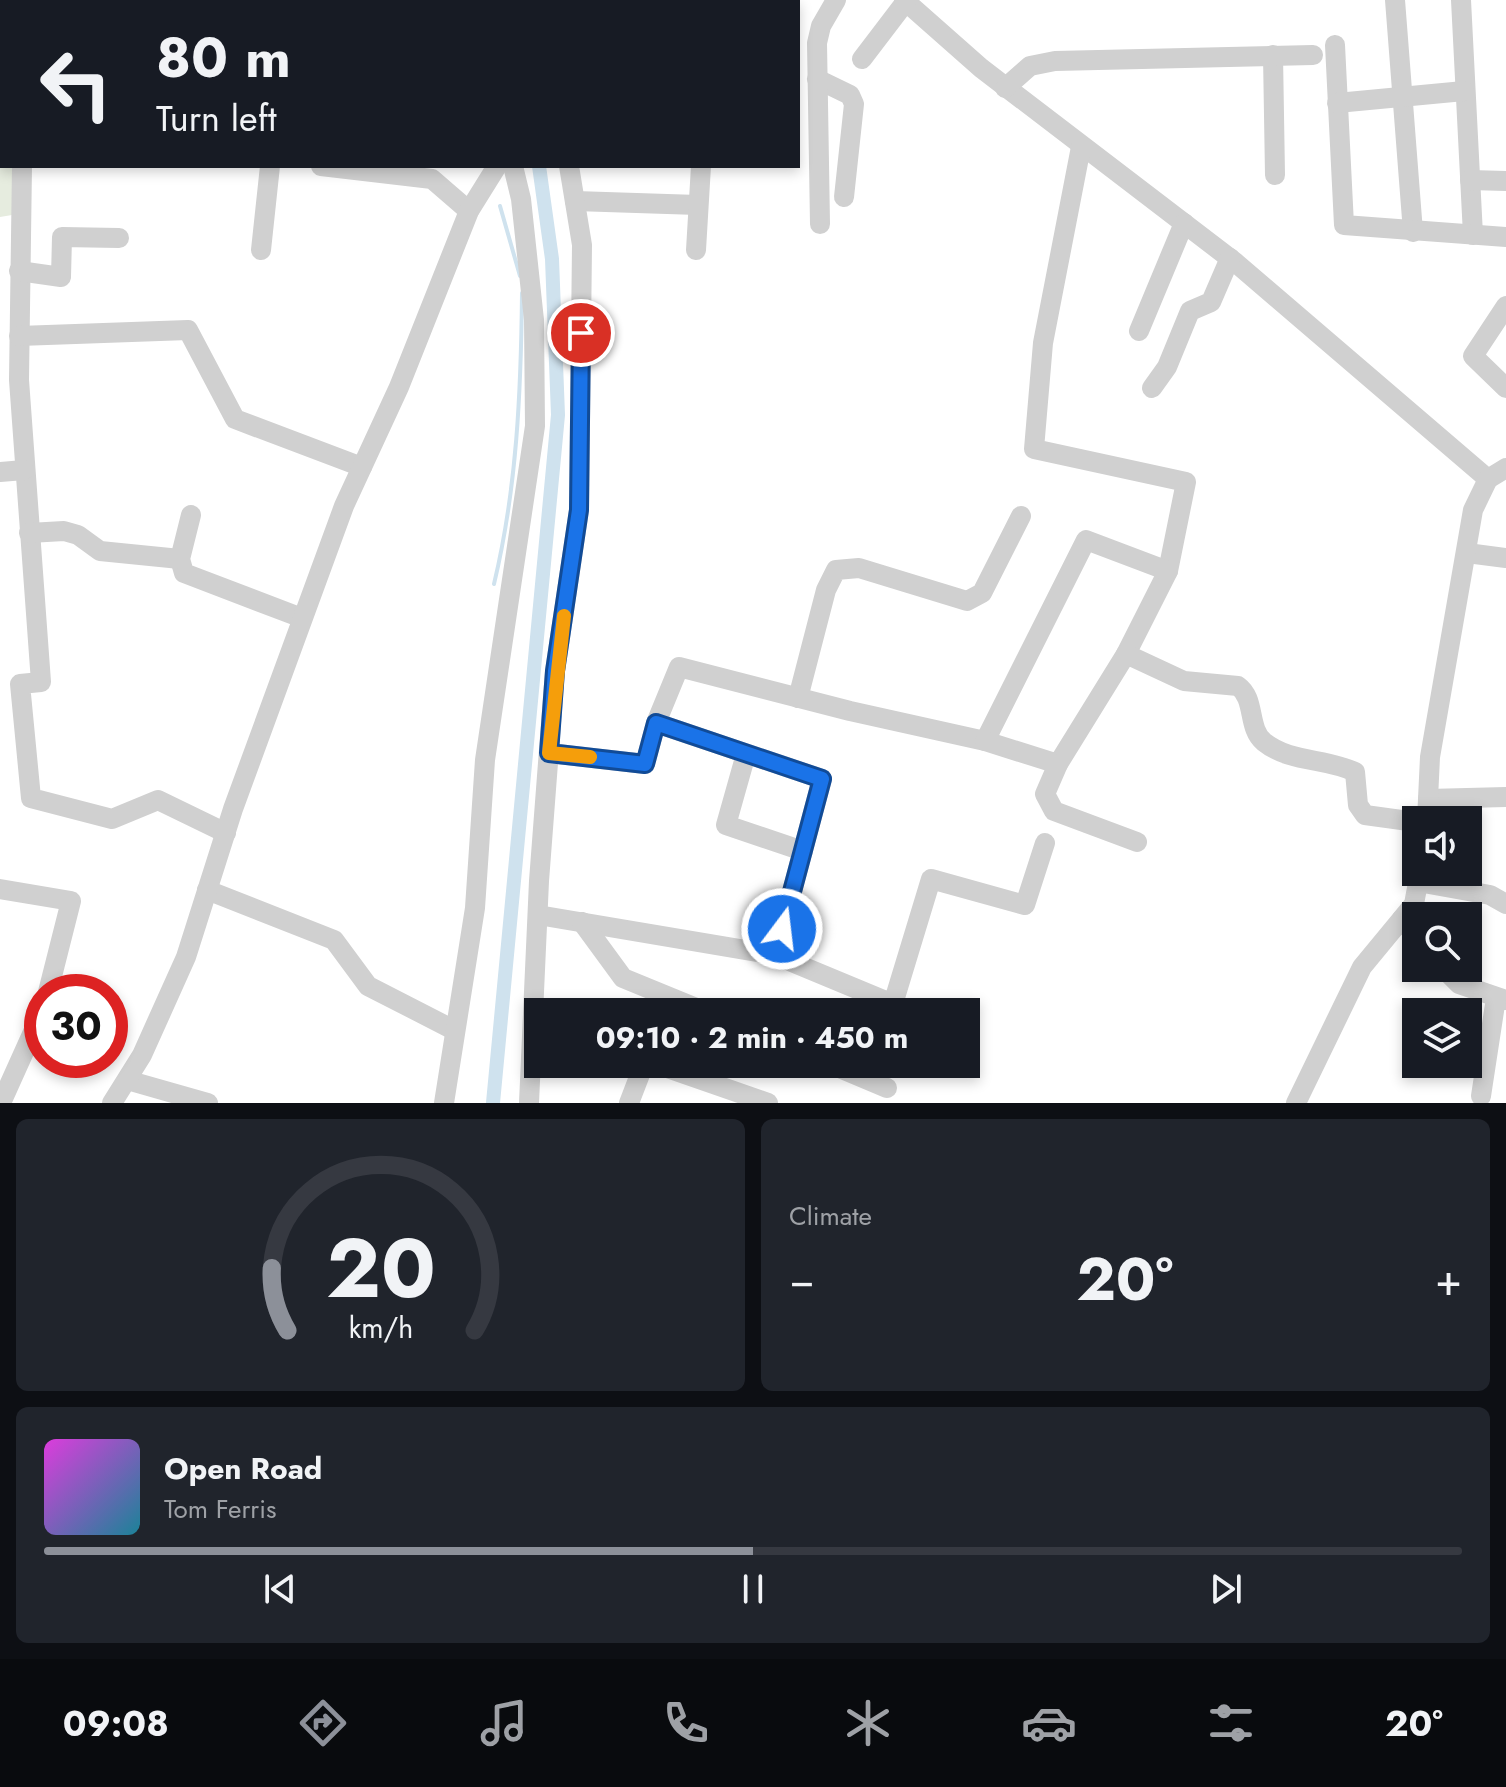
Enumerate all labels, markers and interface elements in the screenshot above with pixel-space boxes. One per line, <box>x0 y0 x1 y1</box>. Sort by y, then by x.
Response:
text: 80 m <box>156 17 291 98</box>
icon: left <box>24 32 128 136</box>
text: Turn left <box>156 92 277 144</box>
pin <box>547 299 615 367</box>
icon: arrive <box>559 311 603 355</box>
map controls <box>1402 806 1482 1078</box>
button: sound <box>1402 806 1482 886</box>
position arrow <box>740 887 824 971</box>
button: search <box>1402 902 1482 982</box>
speed limit sign: 30 <box>24 974 128 1078</box>
button: layers <box>1402 998 1482 1078</box>
text: 09:10 · 2 min · 450 m <box>596 1016 908 1059</box>
text: Climate <box>789 1197 872 1235</box>
text: 20 <box>326 1208 435 1328</box>
text: 20° <box>1077 1236 1173 1323</box>
text: − <box>789 1248 815 1312</box>
text: + <box>1435 1248 1462 1312</box>
text: km/h <box>348 1307 413 1349</box>
text: Open Road <box>164 1447 322 1490</box>
text: Tom Ferris <box>164 1490 276 1528</box>
icon: previous <box>258 1567 302 1611</box>
icon: pause <box>731 1567 775 1611</box>
icon: next <box>1204 1567 1248 1611</box>
icon: directions <box>295 1695 351 1751</box>
icon: music <box>476 1695 532 1751</box>
icon: phone <box>658 1695 714 1751</box>
icon: climate <box>840 1695 896 1751</box>
icon: car <box>1021 1695 1077 1751</box>
icon: filters <box>1203 1695 1259 1751</box>
text: 09:08 <box>63 1697 169 1749</box>
text: 20° <box>1385 1697 1443 1749</box>

